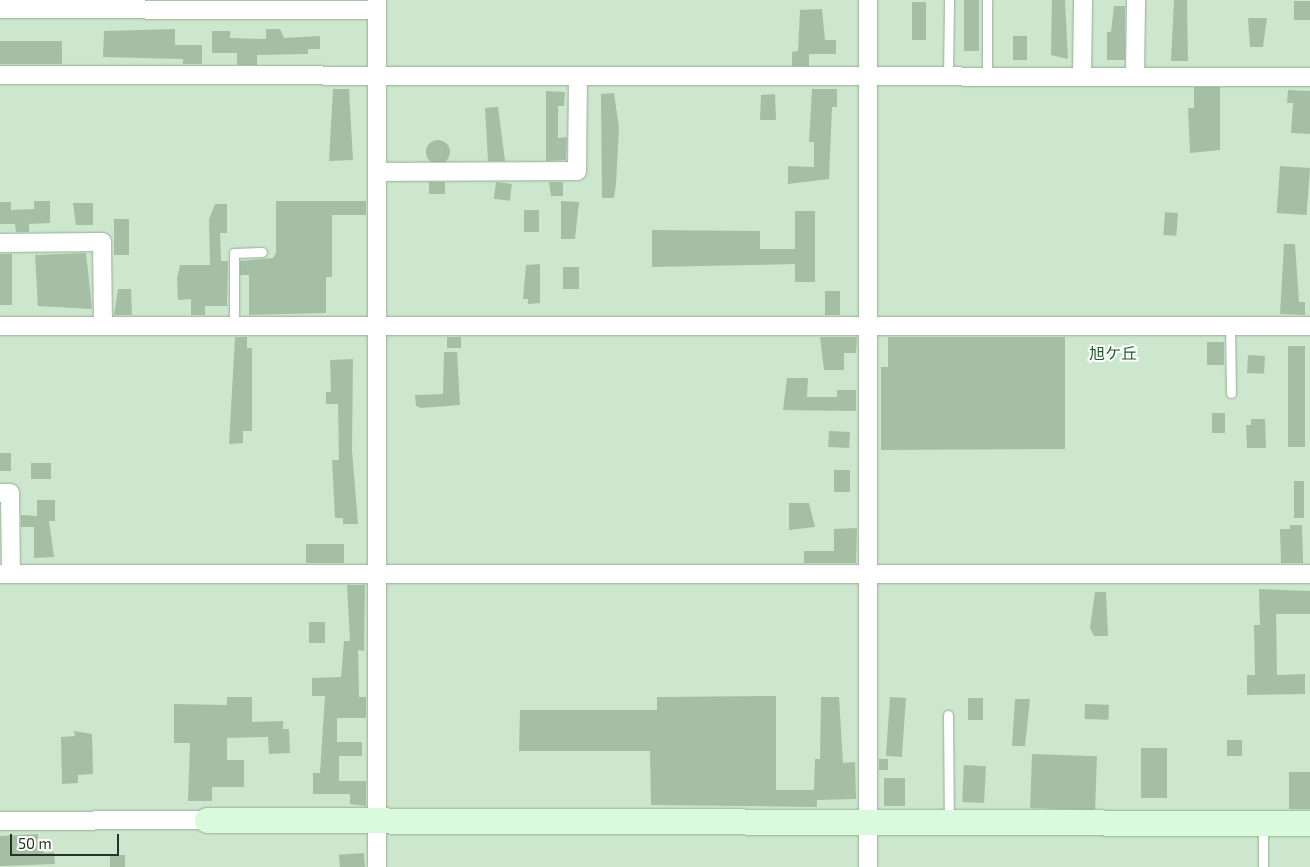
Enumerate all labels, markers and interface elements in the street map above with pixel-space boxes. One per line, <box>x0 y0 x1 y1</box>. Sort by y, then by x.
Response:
district label: 旭ケ丘 <box>1089 343 1137 363</box>
scale bar <box>12 824 121 856</box>
text: 50 m <box>18 834 52 852</box>

